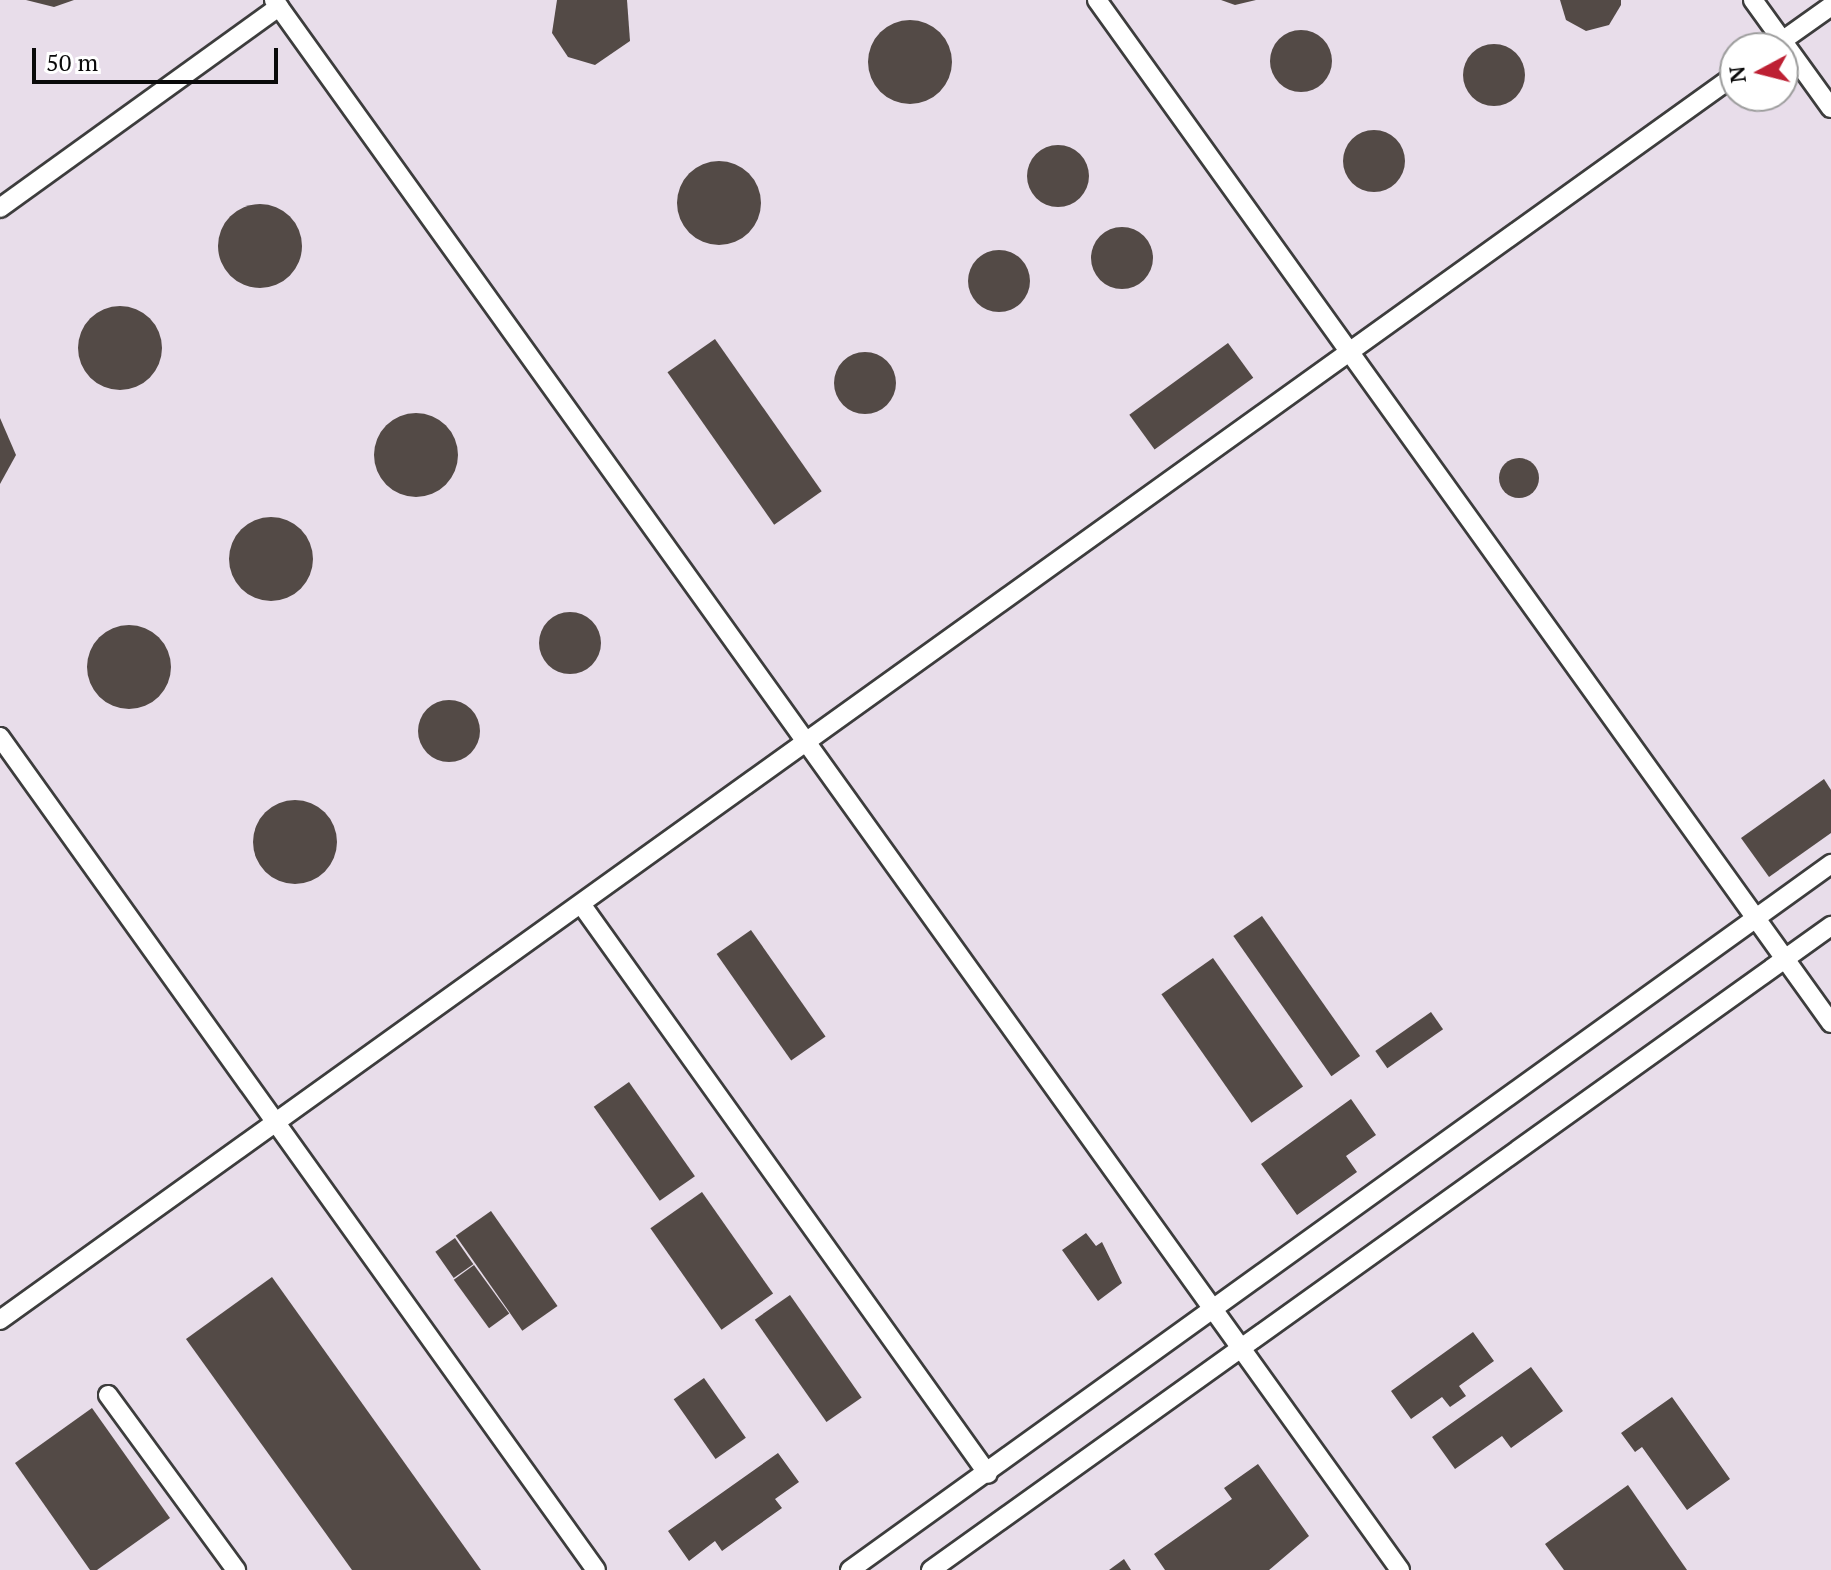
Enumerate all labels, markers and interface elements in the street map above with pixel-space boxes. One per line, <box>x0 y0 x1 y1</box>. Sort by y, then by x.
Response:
scale bar <box>36 32 282 82</box>
north arrow <box>1719 32 1799 112</box>
text: 50 m <box>46 46 98 78</box>
text: N <box>1721 65 1752 85</box>

